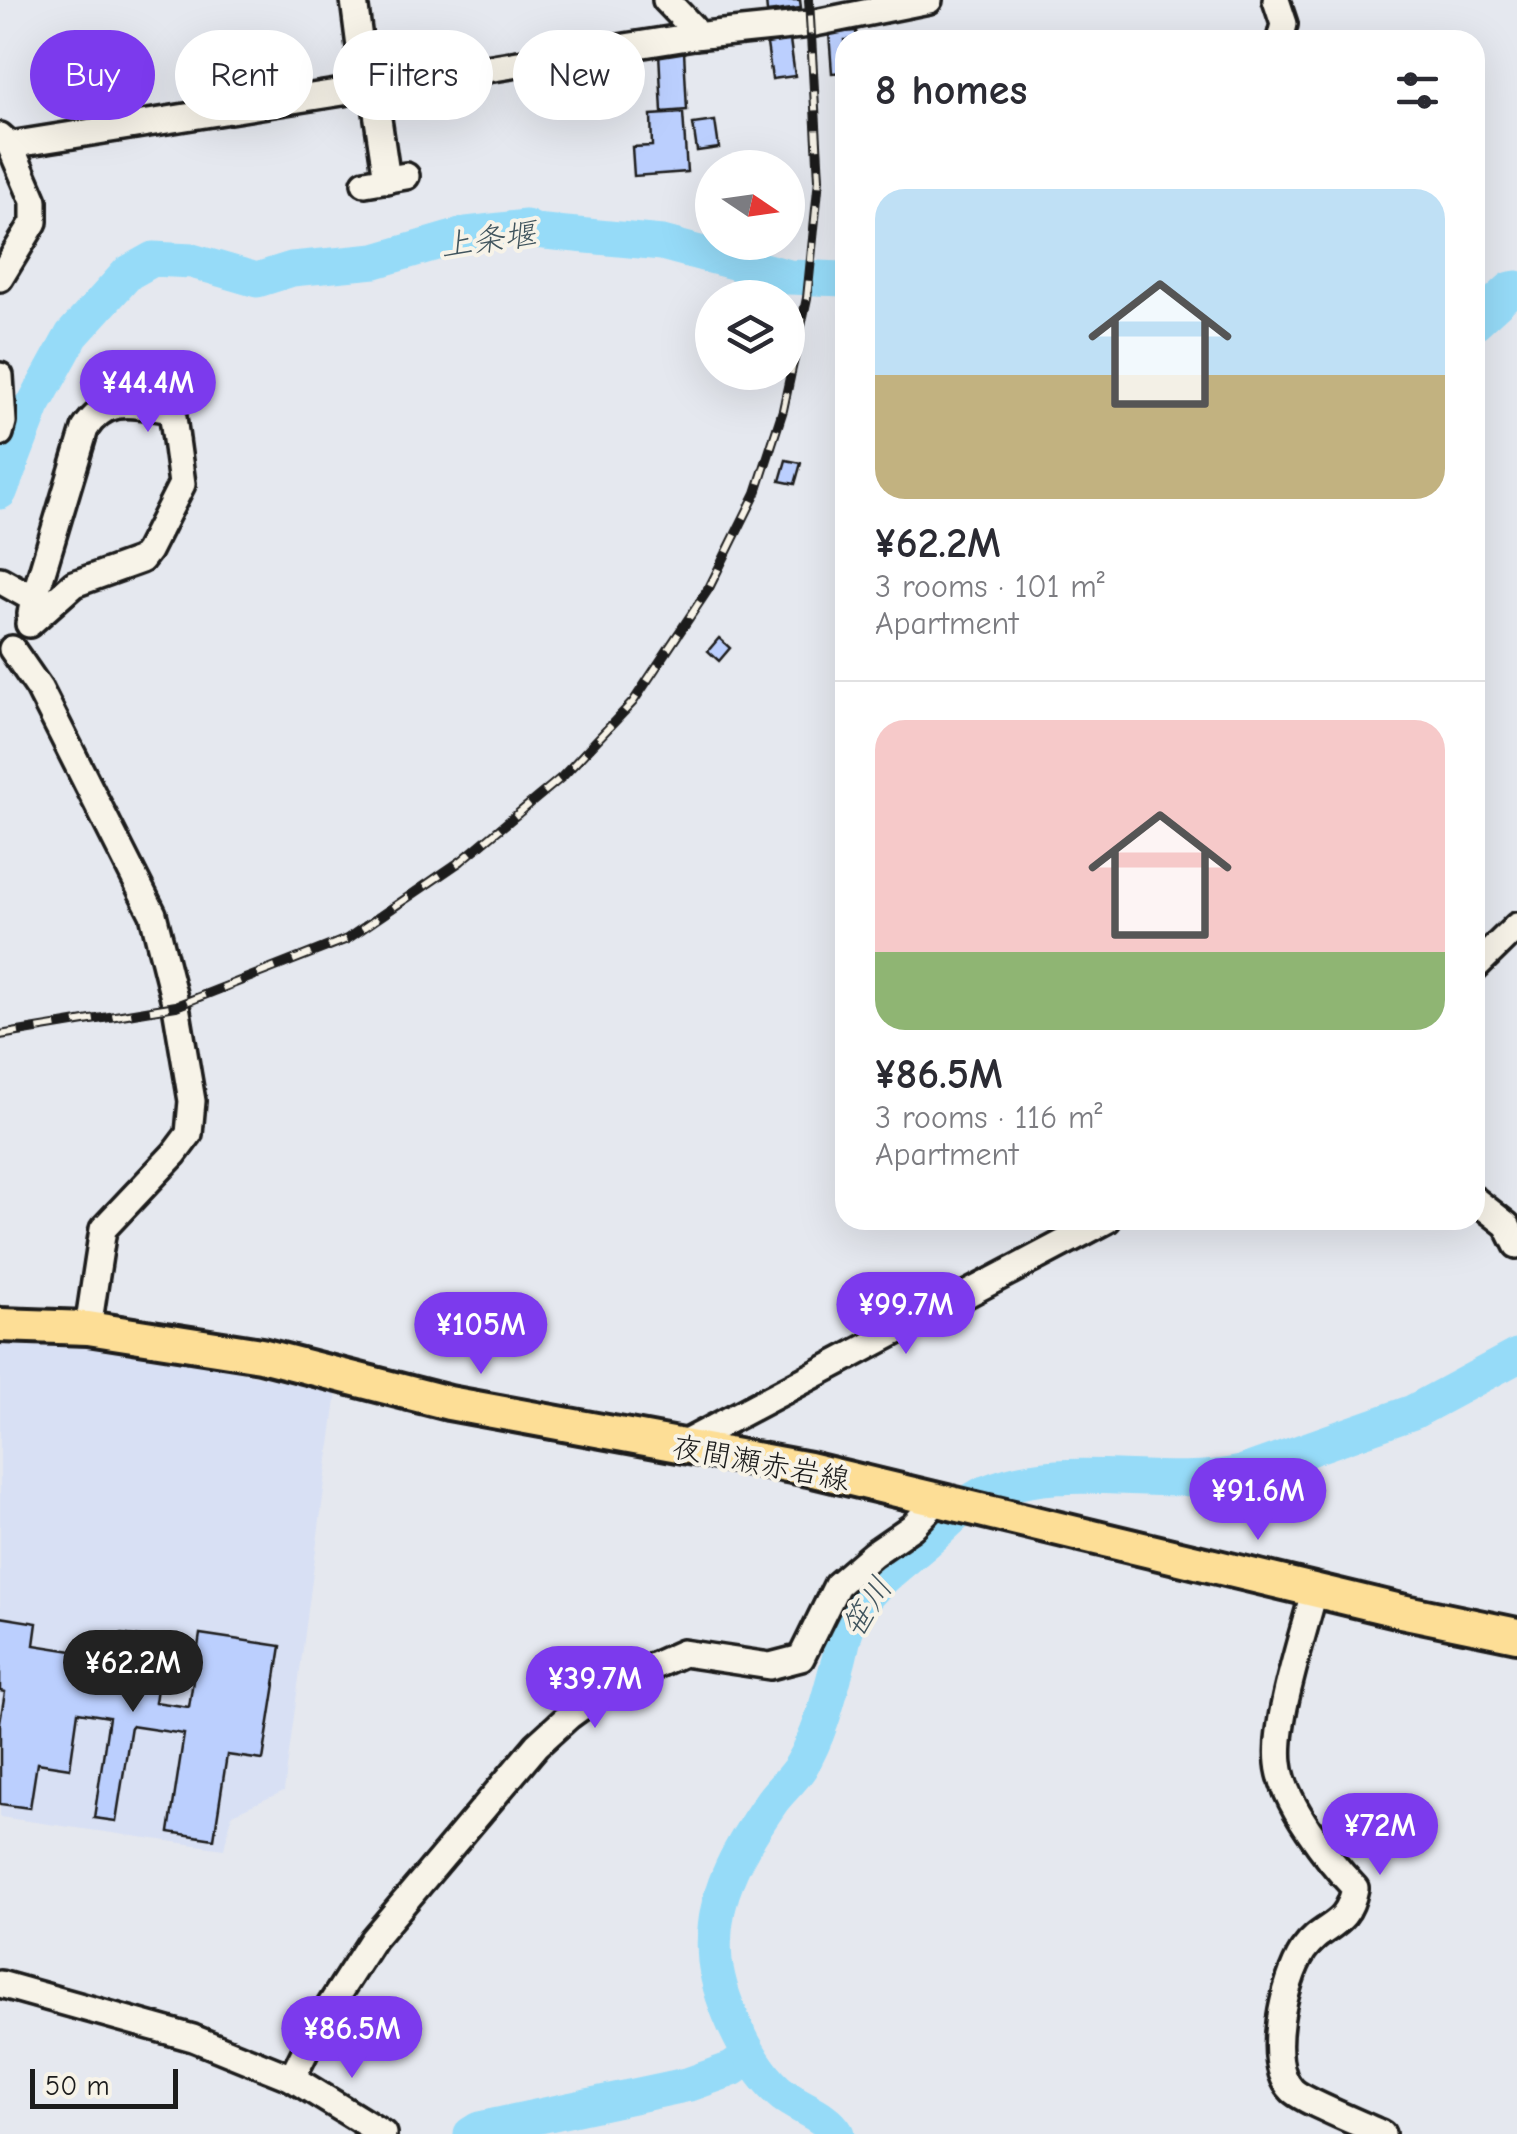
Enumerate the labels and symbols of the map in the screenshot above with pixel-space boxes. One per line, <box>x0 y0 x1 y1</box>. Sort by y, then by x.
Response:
north arrow <box>695 150 805 260</box>
water label: 上条堰 <box>438 214 541 264</box>
pin: ¥44.4M <box>67 350 229 435</box>
pin: ¥99.7M <box>825 1272 987 1357</box>
pin: ¥105M <box>411 1292 551 1377</box>
street label: 夜間瀬赤岩線 <box>669 1429 853 1498</box>
pin: ¥91.6M <box>1177 1458 1339 1543</box>
water label: 笹川 <box>835 1570 900 1644</box>
pin: ¥62.2M <box>52 1630 214 1715</box>
pin: ¥39.7M <box>514 1646 676 1731</box>
pin: ¥72M <box>1321 1793 1439 1878</box>
pin: ¥86.5M <box>271 1996 433 2081</box>
scale bar <box>30 2064 178 2108</box>

